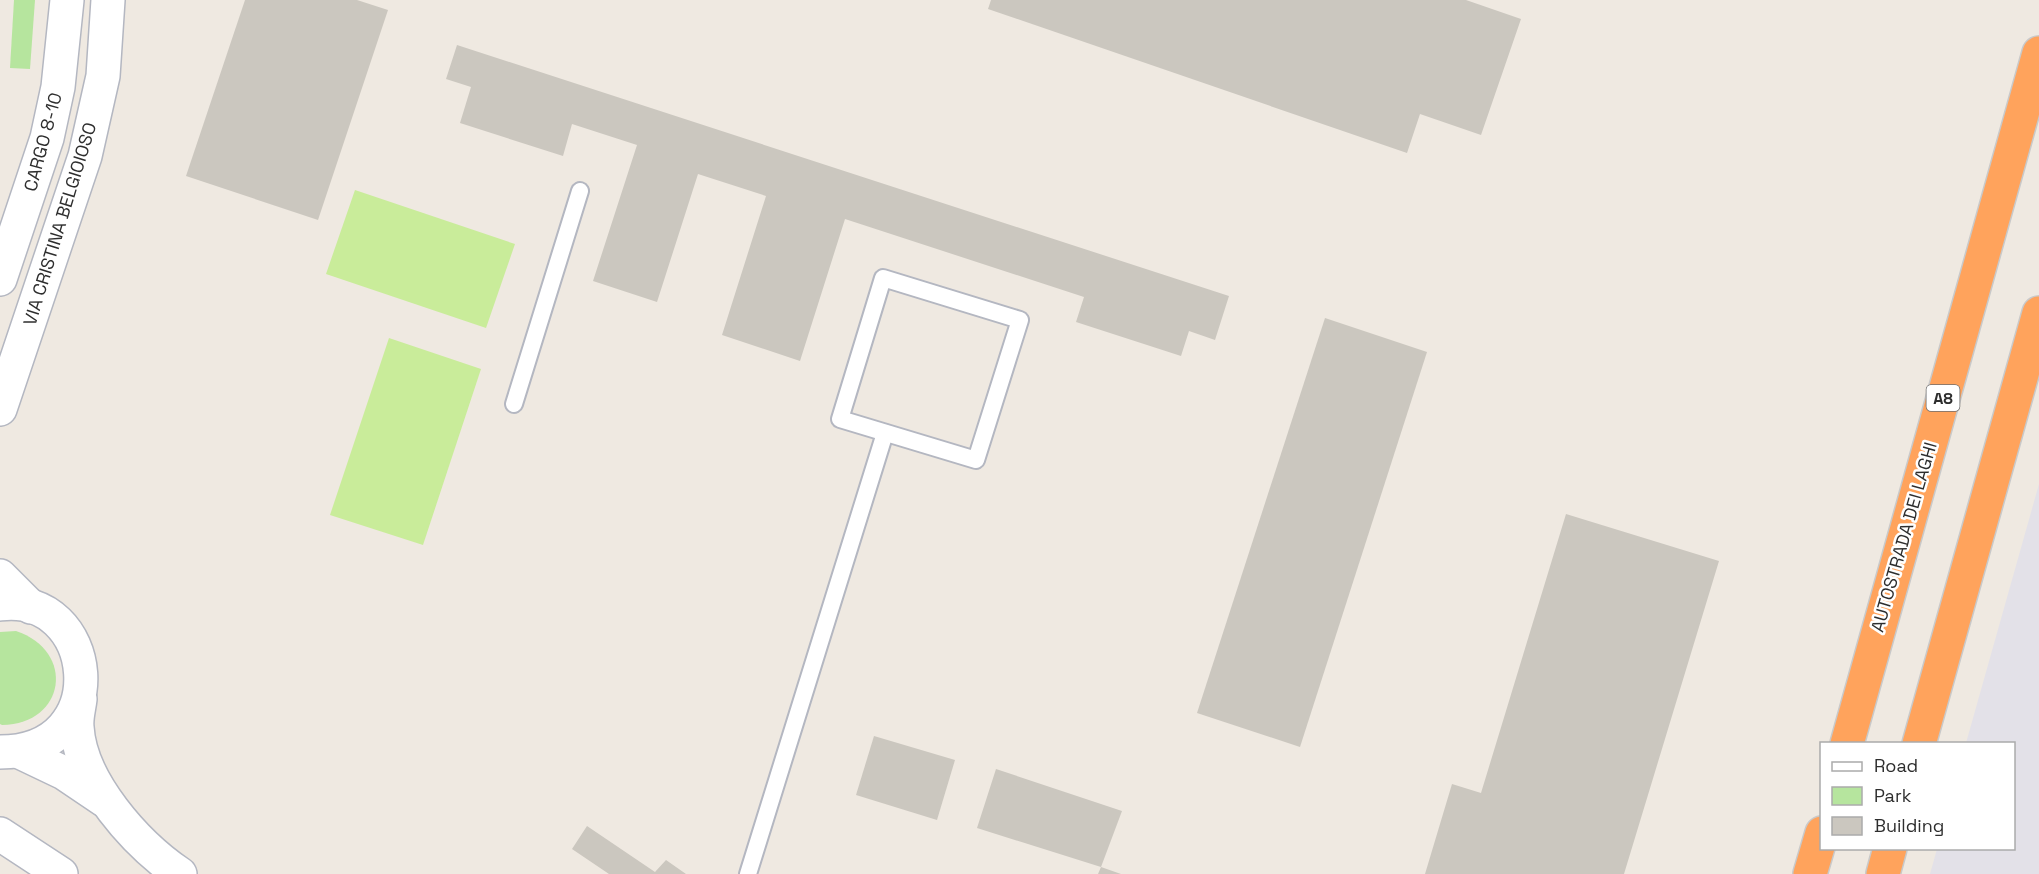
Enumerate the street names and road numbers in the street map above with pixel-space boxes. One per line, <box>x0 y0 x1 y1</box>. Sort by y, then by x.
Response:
street label: CARGO 8-10 <box>18 90 67 194</box>
street label: VIA CRISTINA BELGIOIOSO <box>18 120 101 328</box>
road number: A8 <box>1926 385 1960 411</box>
street label: AUTOSTRADA DEI LAGHI <box>1865 439 1942 635</box>

